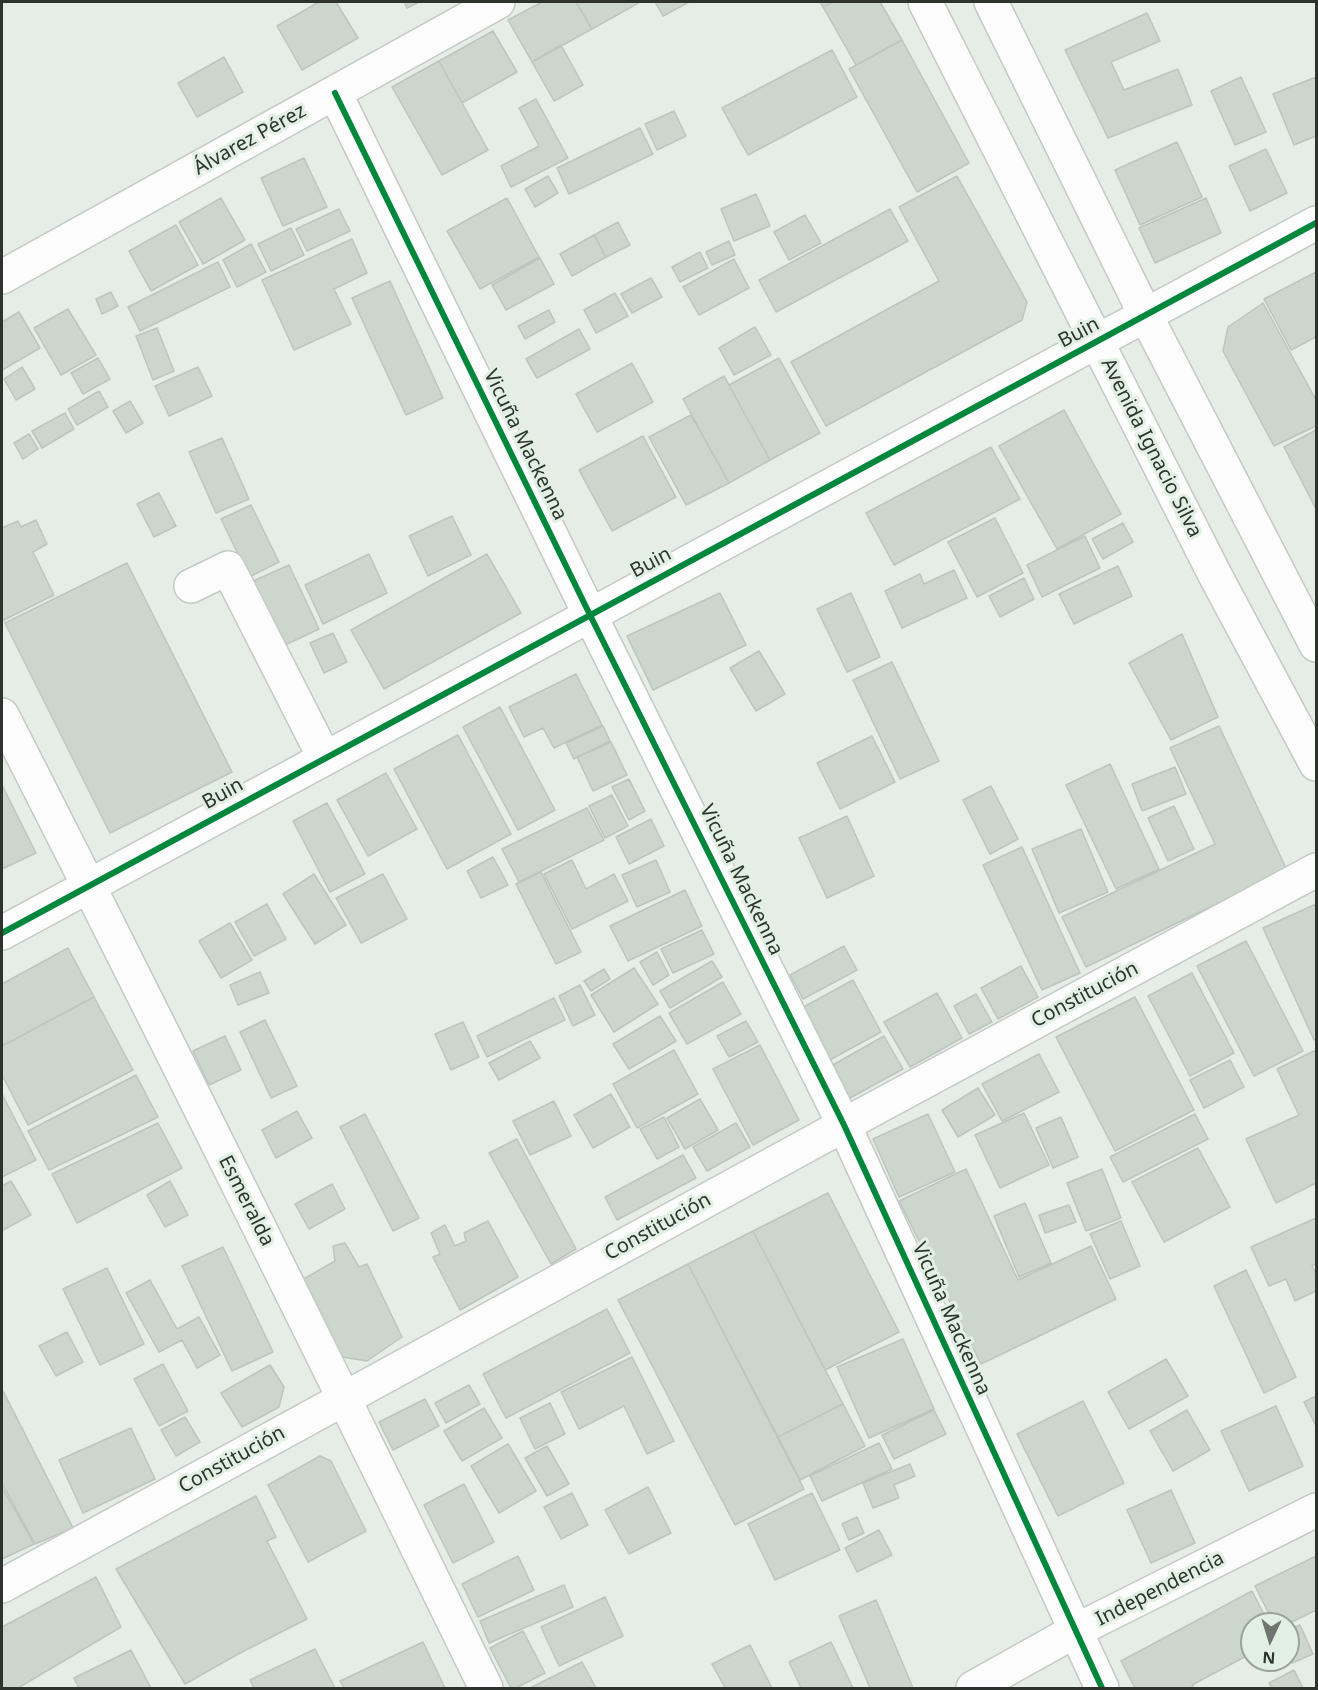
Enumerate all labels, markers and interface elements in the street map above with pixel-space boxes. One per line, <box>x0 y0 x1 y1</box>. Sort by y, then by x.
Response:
street label: Álvarez Pérez <box>190 99 310 181</box>
street label: Buin <box>1054 312 1104 354</box>
street label: Avenida Ignacio Silva <box>1095 354 1207 542</box>
street label: Vicuña Mackenna <box>478 366 572 524</box>
street label: Buin <box>626 542 676 584</box>
street label: Buin <box>198 773 248 815</box>
street label: Vicuña Mackenna <box>694 801 788 959</box>
street label: Constitución <box>1027 957 1143 1033</box>
street label: Esmeralda <box>213 1152 279 1250</box>
street label: Constitución <box>601 1188 715 1266</box>
street label: Vicuña Mackenna <box>907 1239 995 1399</box>
street label: Constitución <box>175 1421 289 1499</box>
street label: Independencia <box>1092 1546 1228 1632</box>
north arrow <box>1240 1612 1300 1672</box>
text: N <box>1262 1647 1276 1669</box>

